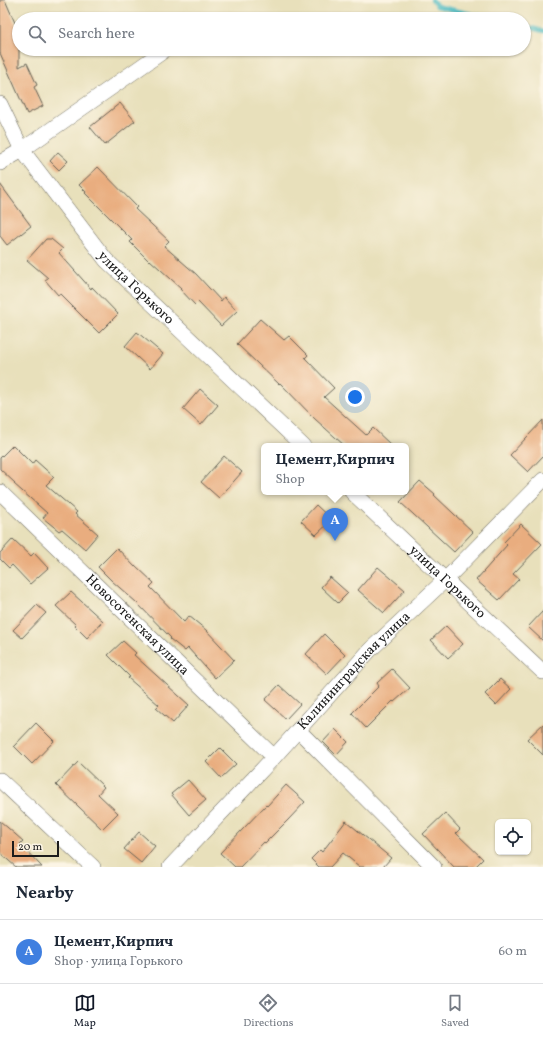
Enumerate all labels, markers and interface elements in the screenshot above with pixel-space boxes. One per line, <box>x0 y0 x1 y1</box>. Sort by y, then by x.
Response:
search box <box>12 12 531 56</box>
icon: search <box>26 23 48 45</box>
text: Search here <box>58 24 135 45</box>
street label: улица Горького <box>93 247 178 329</box>
your location <box>345 387 365 407</box>
popup <box>261 443 409 495</box>
text: Цемент,Кирпич <box>275 450 395 471</box>
text: Shop <box>275 471 305 489</box>
pin: A <box>322 508 348 541</box>
street label: улица Горького <box>405 541 490 623</box>
street label: Новосотенская улица <box>81 570 193 680</box>
street label: Калининградская улица <box>293 607 415 734</box>
map controls <box>495 819 531 855</box>
button: locate <box>495 819 531 855</box>
scale bar <box>12 839 59 858</box>
text: 20 m <box>18 840 42 855</box>
text: Nearby <box>16 882 74 905</box>
text: Цемент,Кирпич <box>54 932 173 953</box>
text: A <box>24 943 34 961</box>
text: 60 m <box>499 943 527 961</box>
text: Shop · улица Горького <box>54 953 183 971</box>
tab: Map <box>74 992 96 1031</box>
tab: Directions <box>243 992 294 1031</box>
tab: Saved <box>441 992 469 1031</box>

